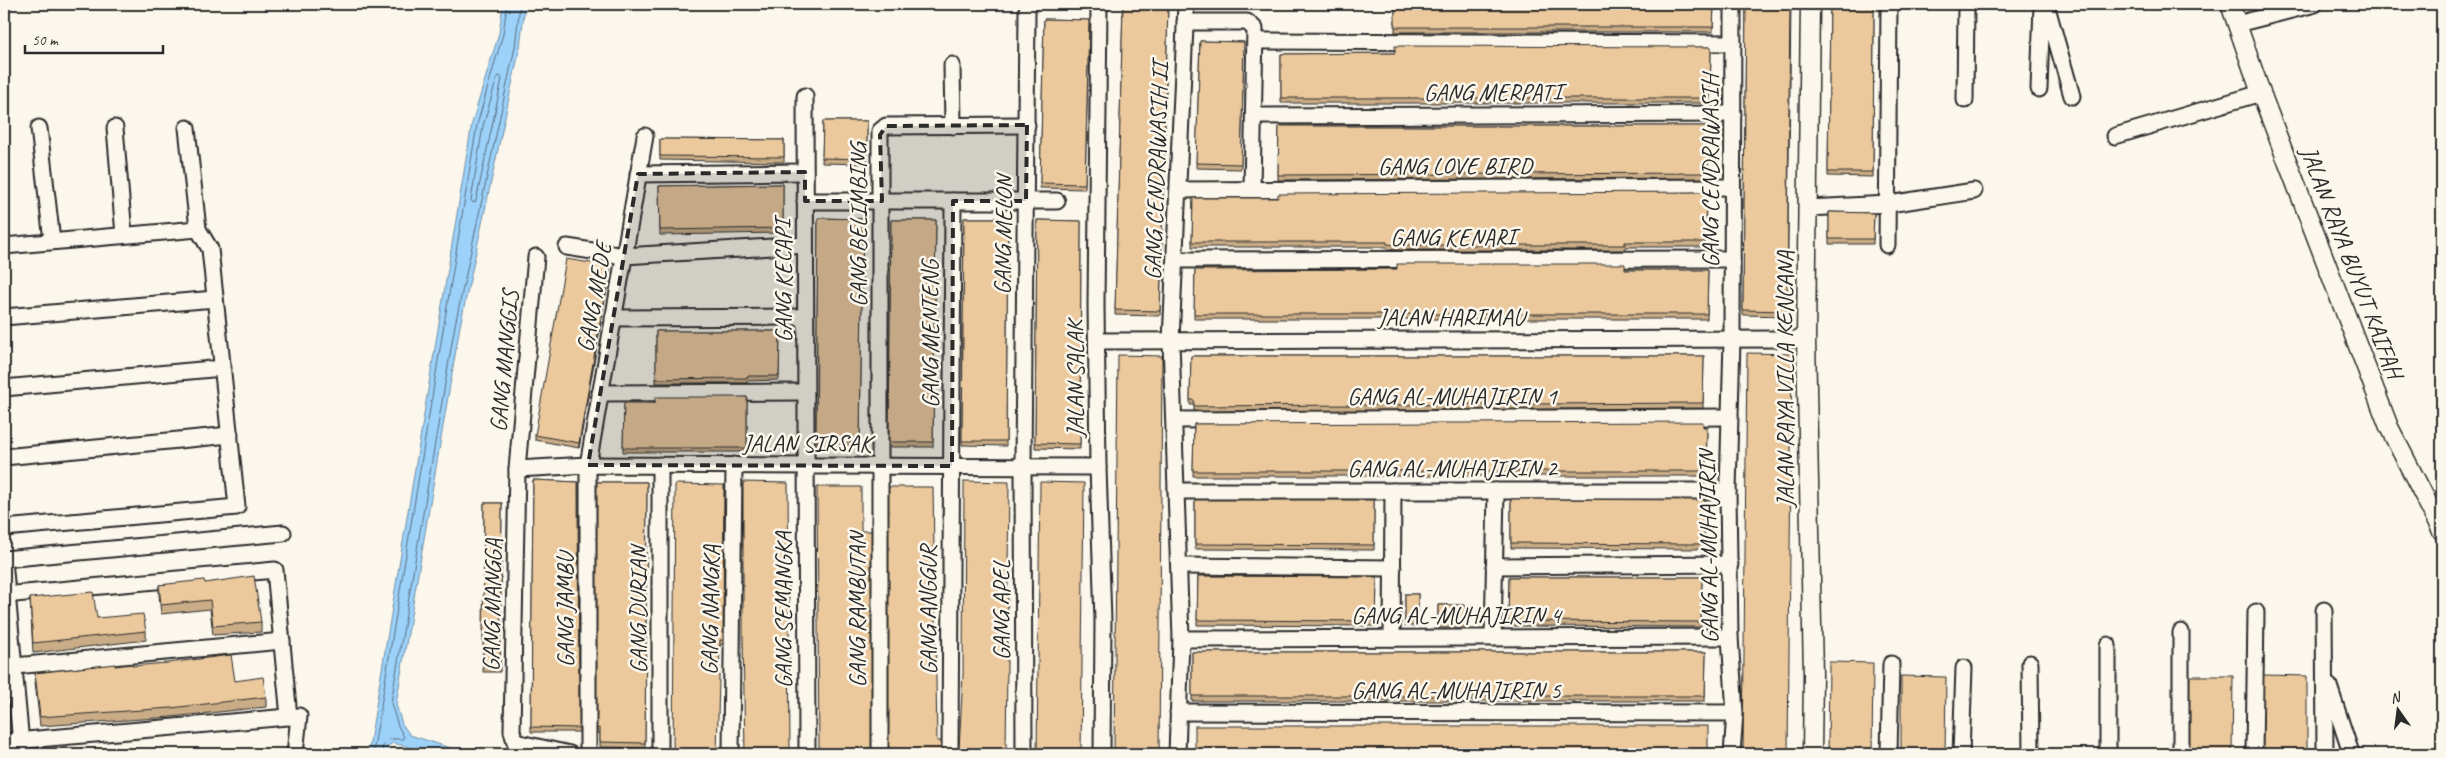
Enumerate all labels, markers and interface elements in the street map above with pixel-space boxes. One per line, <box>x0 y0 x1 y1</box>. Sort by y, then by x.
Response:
scale bar <box>25 22 162 54</box>
text: 50 m <box>32 31 59 50</box>
street label: GANG CENDRAWASIH II <box>1137 56 1175 280</box>
street label: GANG CENDRAWASIH <box>1695 70 1725 267</box>
street label: GANG MERPATI <box>1424 77 1568 107</box>
street label: GANG BELIMBING <box>843 140 873 307</box>
street label: JALAN RAYA BUYUT KAIFAH <box>2294 141 2411 385</box>
street label: GANG LOVE BIRD <box>1378 151 1534 181</box>
street label: GANG MELON <box>987 172 1019 295</box>
street label: GANG KECAPI <box>768 214 798 343</box>
street label: GANG KENARI <box>1390 222 1521 252</box>
street label: GANG MEDE <box>570 237 619 354</box>
street label: JALAN RAYA VILLA KENCANA <box>1770 250 1800 508</box>
street label: GANG MENTENG <box>915 258 945 408</box>
street label: GANG MANGGIS <box>483 286 525 433</box>
street label: JALAN HARIMAU <box>1377 302 1528 332</box>
street label: JALAN SALAK <box>1060 316 1090 438</box>
street label: GANG AL-MUHAJIRIN 1 <box>1347 381 1558 411</box>
street label: JALAN SIRSAK <box>742 428 876 458</box>
street label: GANG AL-MUHAJIRIN <box>1691 447 1725 644</box>
street label: GANG AL-MUHAJIRIN 2 <box>1347 453 1559 483</box>
street label: GANG RAMBUTAN <box>842 529 872 687</box>
street label: GANG SEMANGKA <box>768 531 798 688</box>
street label: GANG MANGGA <box>476 537 508 672</box>
street label: GANG ANGGUR <box>913 542 943 675</box>
street label: GANG DURIAN <box>623 543 653 673</box>
street label: GANG NANGKA <box>694 544 726 675</box>
street label: GANG JAMBU <box>550 549 580 667</box>
street label: GANG APEL <box>986 559 1016 660</box>
street label: GANG AL-MUHAJIRIN 4 <box>1351 600 1563 630</box>
street label: GANG AL-MUHAJIRIN 5 <box>1351 675 1562 705</box>
north arrow <box>2374 686 2424 736</box>
text: N <box>2389 688 2403 707</box>

